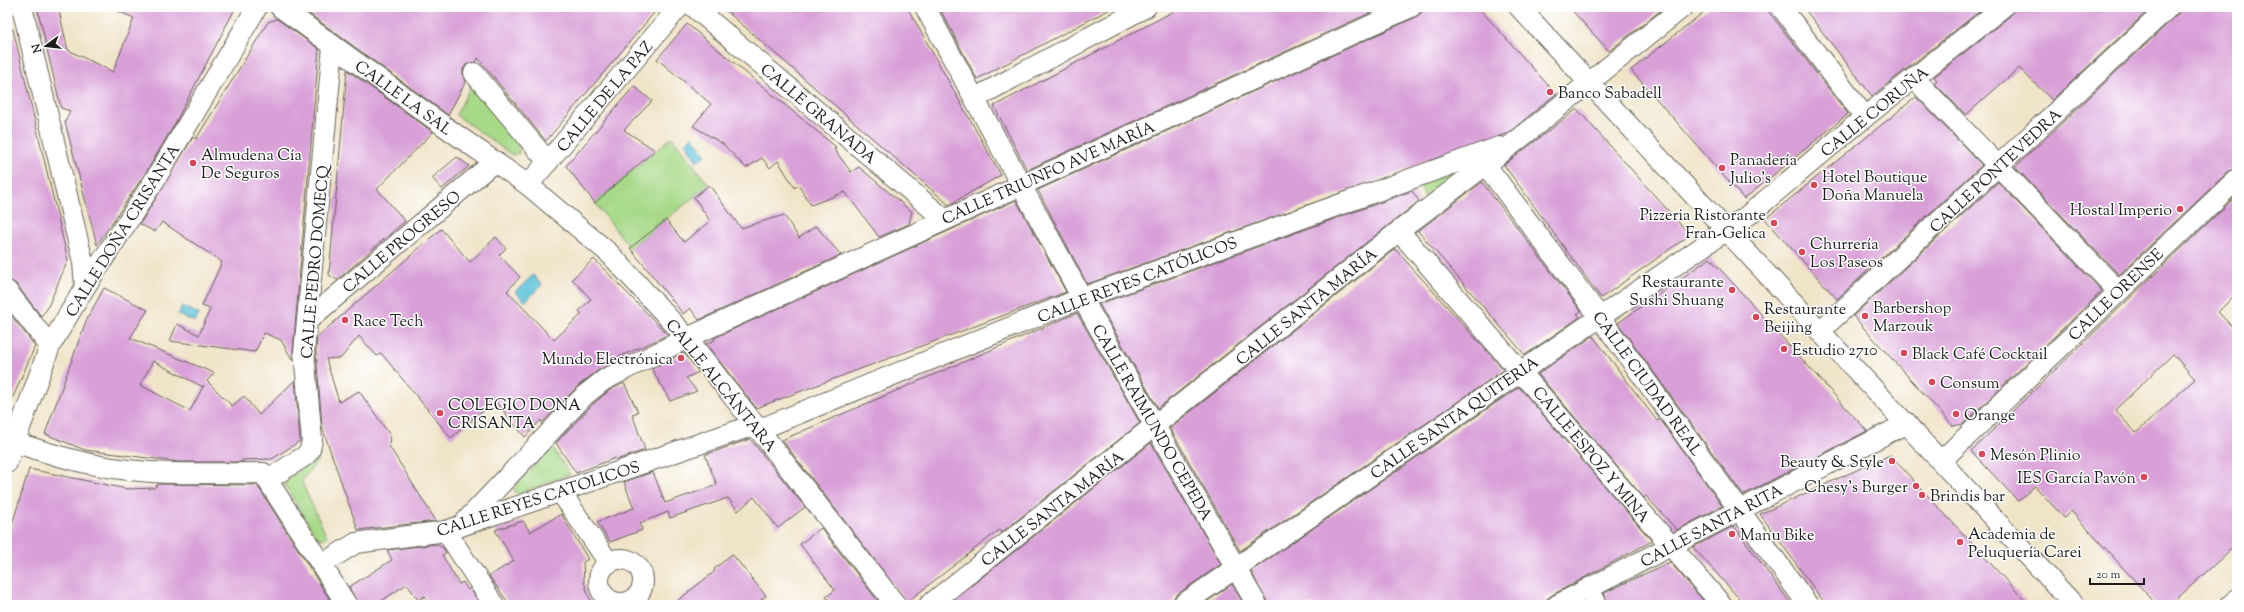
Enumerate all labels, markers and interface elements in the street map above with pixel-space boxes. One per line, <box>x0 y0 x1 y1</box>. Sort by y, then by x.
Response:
north arrow <box>26 26 66 66</box>
street label: CALLE DE LA PAZ <box>552 37 659 158</box>
text: N <box>28 42 46 56</box>
street label: CALLE LA SAL <box>349 56 456 142</box>
street label: CALLE GRANADA <box>754 59 881 171</box>
street label: CALLE CORUÑA <box>1817 62 1935 164</box>
place label: Banco Sabadell <box>1558 83 1663 106</box>
marker: Banco Sabadell <box>1545 87 1555 97</box>
street label: CALLE PONTEVEDRA <box>1925 104 2068 239</box>
street label: CALLE TRIUNFO AVE MARÍA <box>939 117 1159 232</box>
street label: CALLE DOÑA CRISANTA <box>61 140 187 322</box>
place label: Almudena Cía De Seguros <box>201 145 303 186</box>
place label: Panadería Julio's <box>1729 150 1798 191</box>
marker: Almudena Cía De Seguros <box>188 158 198 168</box>
street label: CALLE PEDRO DOMECQ <box>297 162 337 360</box>
marker: Panadería Julio's <box>1717 163 1727 173</box>
place label: Hotel Boutique Doña Manuela <box>1822 167 1928 208</box>
marker: Hotel Boutique Doña Manuela <box>1809 180 1819 190</box>
street label: CALLE PROGRESO <box>338 186 467 300</box>
place label: Hostal Imperio <box>2070 200 2172 223</box>
marker: Hostal Imperio <box>2175 204 2185 214</box>
place label: Pizzeria Ristorante Fran-Gelica <box>1640 205 1767 246</box>
marker: Pizzeria Ristorante Fran-Gelica <box>1769 218 1779 228</box>
street label: CALLE REYES CATÓLICOS <box>1034 232 1241 330</box>
place label: Churrería Los Paseos <box>1810 234 1883 275</box>
street label: CALLE SANTA MARÍA <box>1232 244 1383 372</box>
street label: CALLE ORENSE <box>2064 244 2170 347</box>
marker: Churrería Los Paseos <box>1797 247 1807 257</box>
place label: Restaurante Sushi Shuang <box>1629 272 1724 313</box>
marker: Restaurante Sushi Shuang <box>1727 285 1737 295</box>
place label: Barbershop Marzouk <box>1873 298 1951 339</box>
place label: Restaurante Beijing <box>1764 299 1846 340</box>
street label: CALLE CIUDAD REAL <box>1586 308 1706 462</box>
place label: Race Tech <box>353 311 424 334</box>
marker: Barbershop Marzouk <box>1860 311 1870 321</box>
marker: Restaurante Beijing <box>1751 312 1761 322</box>
marker: Race Tech <box>340 315 350 325</box>
street label: CALLE ALCÁNTARA <box>659 315 781 458</box>
street label: CALLE RAIMUNDO CEPEDA <box>1085 321 1217 526</box>
place label: Estudio 2710 <box>1792 340 1878 363</box>
marker: Estudio 2710 <box>1779 344 1789 354</box>
place label: Black Café Cocktail <box>1912 344 2048 367</box>
marker: Black Café Cocktail <box>1899 348 1909 358</box>
place label: Mundo Electrónica <box>542 349 674 372</box>
street label: CALLE SANTA QUITERIA <box>1367 352 1544 486</box>
marker: Mundo Electrónica <box>676 353 686 363</box>
place label: Consum <box>1940 373 1999 396</box>
marker: Consum <box>1927 377 1937 387</box>
street label: CALLE ESPOZ Y MINA <box>1526 382 1654 529</box>
place label: COLEGIO DONA CRISANTA <box>448 395 581 436</box>
place label: Orange <box>1964 405 2016 428</box>
marker: COLEGIO DONA CRISANTA <box>435 408 445 418</box>
marker: Orange <box>1951 409 1961 419</box>
place label: Mesón Plinio <box>1990 445 2081 468</box>
street label: CALLE SANTA MARÍA <box>977 447 1130 573</box>
marker: Mesón Plinio <box>1977 449 1987 459</box>
place label: Beauty & Style <box>1780 452 1884 475</box>
marker: Beauty & Style <box>1887 456 1897 466</box>
street label: CALLE REYES CATOLICOS <box>434 457 643 544</box>
place label: IES García Pavón <box>2017 468 2137 491</box>
marker: IES García Pavón <box>2139 472 2149 482</box>
place label: Chesy's Burger <box>1804 477 1908 500</box>
street label: CALLE SANTA RITA <box>1637 480 1787 575</box>
marker: Chesy's Burger <box>1911 481 1921 491</box>
place label: Brindis bar <box>1930 486 2005 509</box>
marker: Brindis bar <box>1917 490 1927 500</box>
place label: Academia de Peluquería Carei <box>1968 524 2082 565</box>
place label: Manu Bike <box>1740 525 1815 548</box>
marker: Manu Bike <box>1727 529 1737 539</box>
marker: Academia de Peluquería Carei <box>1955 537 1965 547</box>
scale bar <box>2090 560 2144 586</box>
text: 20 m <box>2096 566 2121 584</box>

